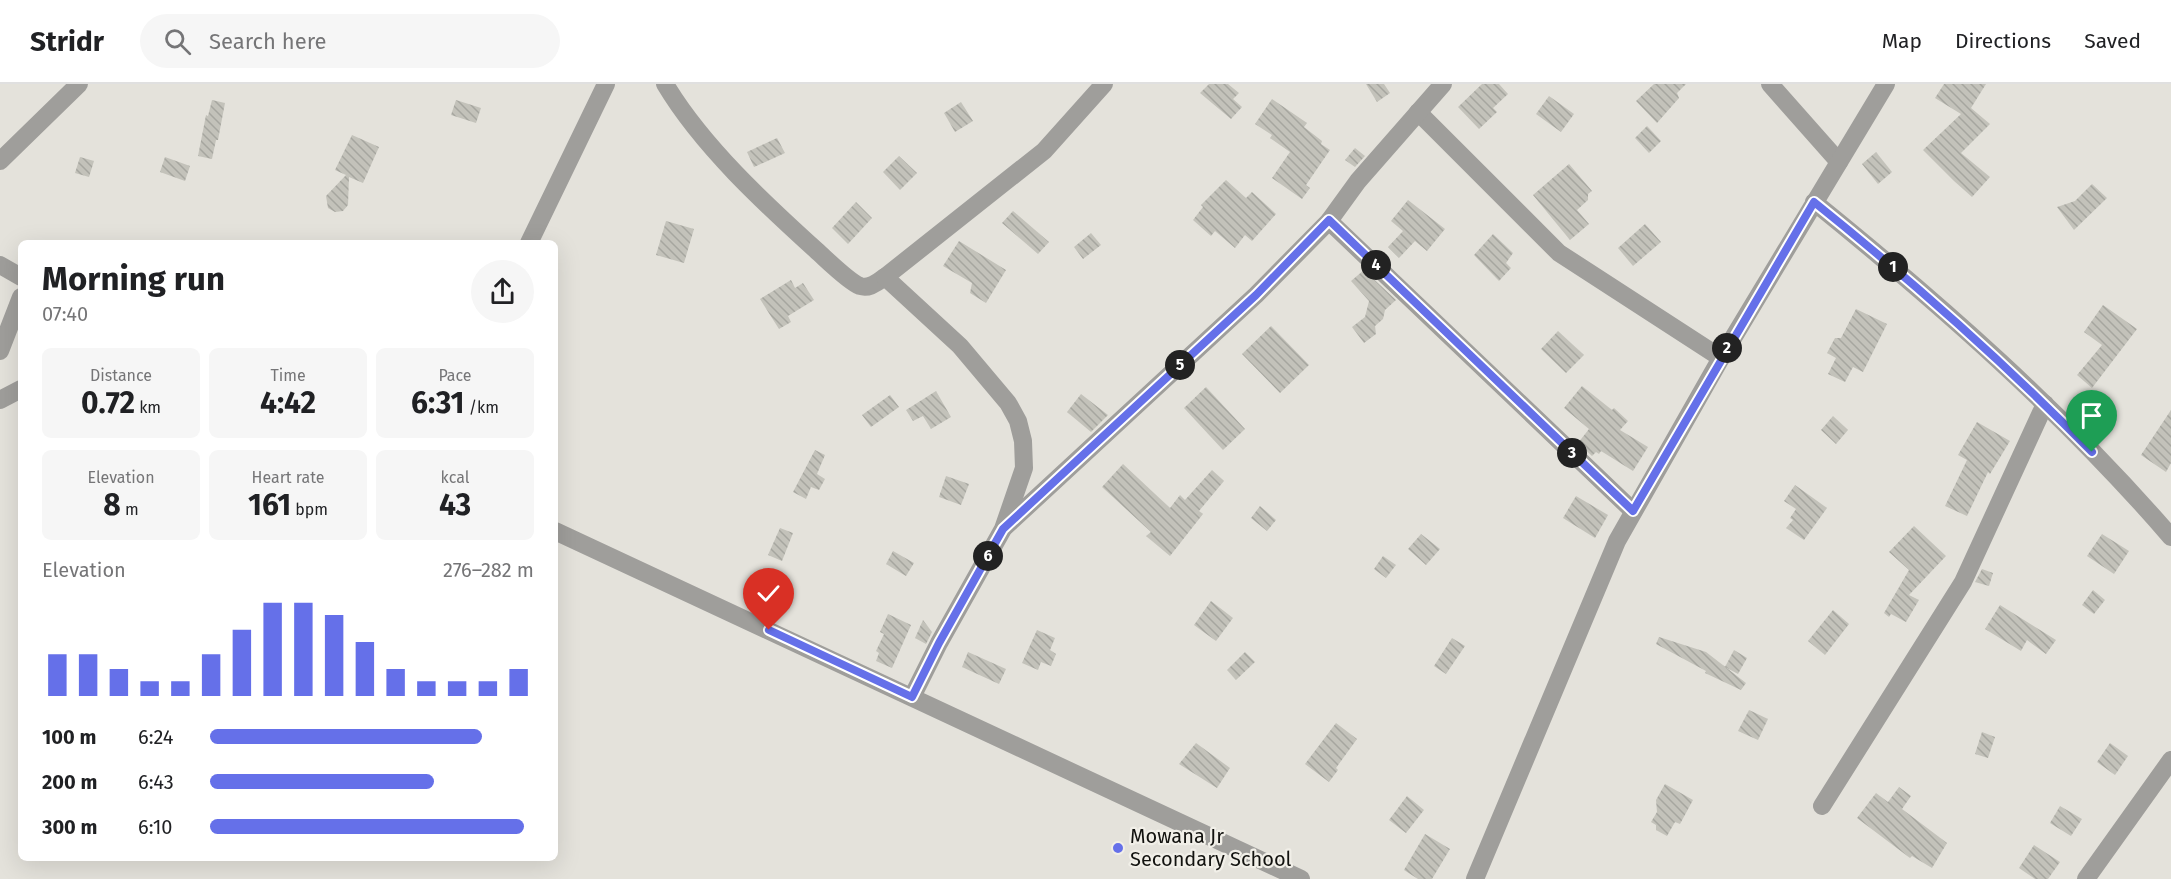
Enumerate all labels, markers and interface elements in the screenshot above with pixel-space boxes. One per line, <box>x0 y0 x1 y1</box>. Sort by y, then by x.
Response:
search box <box>140 14 560 68</box>
text: Stridr <box>30 25 104 58</box>
icon: search <box>161 25 194 58</box>
text: Search here <box>209 28 327 55</box>
text: Map <box>1882 28 1922 54</box>
text: Directions <box>1955 28 2051 54</box>
text: Saved <box>2084 28 2141 54</box>
pin: 4 <box>1361 250 1391 280</box>
pin: 1 <box>1878 252 1908 282</box>
text: 4 <box>1371 255 1381 274</box>
text: 1 <box>1889 257 1897 276</box>
text: Morning run <box>42 259 225 299</box>
button: share <box>471 260 534 323</box>
text: 07:40 <box>42 302 88 326</box>
pin: 2 <box>1712 333 1742 363</box>
text: 2 <box>1723 338 1731 357</box>
pin: 5 <box>1165 350 1195 380</box>
text: 5 <box>1176 355 1184 374</box>
text: Distance <box>90 366 152 385</box>
text: Time <box>270 366 306 385</box>
text: Pace <box>438 366 472 385</box>
text: 0.72 <box>81 385 135 421</box>
text: 4:42 <box>260 385 316 421</box>
text: 6:31 <box>411 385 465 421</box>
pin <box>2066 390 2117 452</box>
text: km <box>135 398 161 417</box>
text: /km <box>465 398 499 417</box>
icon: arrive <box>2075 399 2108 432</box>
pin: 3 <box>1557 438 1587 468</box>
text: 3 <box>1568 443 1576 462</box>
text: Elevation <box>87 468 155 487</box>
text: Heart rate <box>252 468 324 487</box>
text: kcal <box>441 468 469 487</box>
text: 8 <box>103 487 121 523</box>
text: 161 <box>248 487 291 523</box>
text: 43 <box>439 487 471 523</box>
text: m <box>121 500 139 519</box>
text: bpm <box>291 500 328 519</box>
pin: 6 <box>973 541 1003 571</box>
text: 6 <box>983 546 993 565</box>
text: Elevation <box>42 558 126 582</box>
text: 276–282 m <box>443 558 534 582</box>
pin <box>743 568 794 630</box>
icon: check <box>752 577 785 610</box>
text: 100 m <box>42 725 96 749</box>
text: 6:24 <box>138 725 173 749</box>
text: 200 m <box>42 770 97 794</box>
text: 6:43 <box>138 770 174 794</box>
text: 300 m <box>42 815 97 839</box>
text: 6:10 <box>138 815 172 839</box>
place label: Mowana Jr Secondary School <box>1130 824 1292 871</box>
marker: Mowana Jr Secondary School <box>1111 841 1125 855</box>

